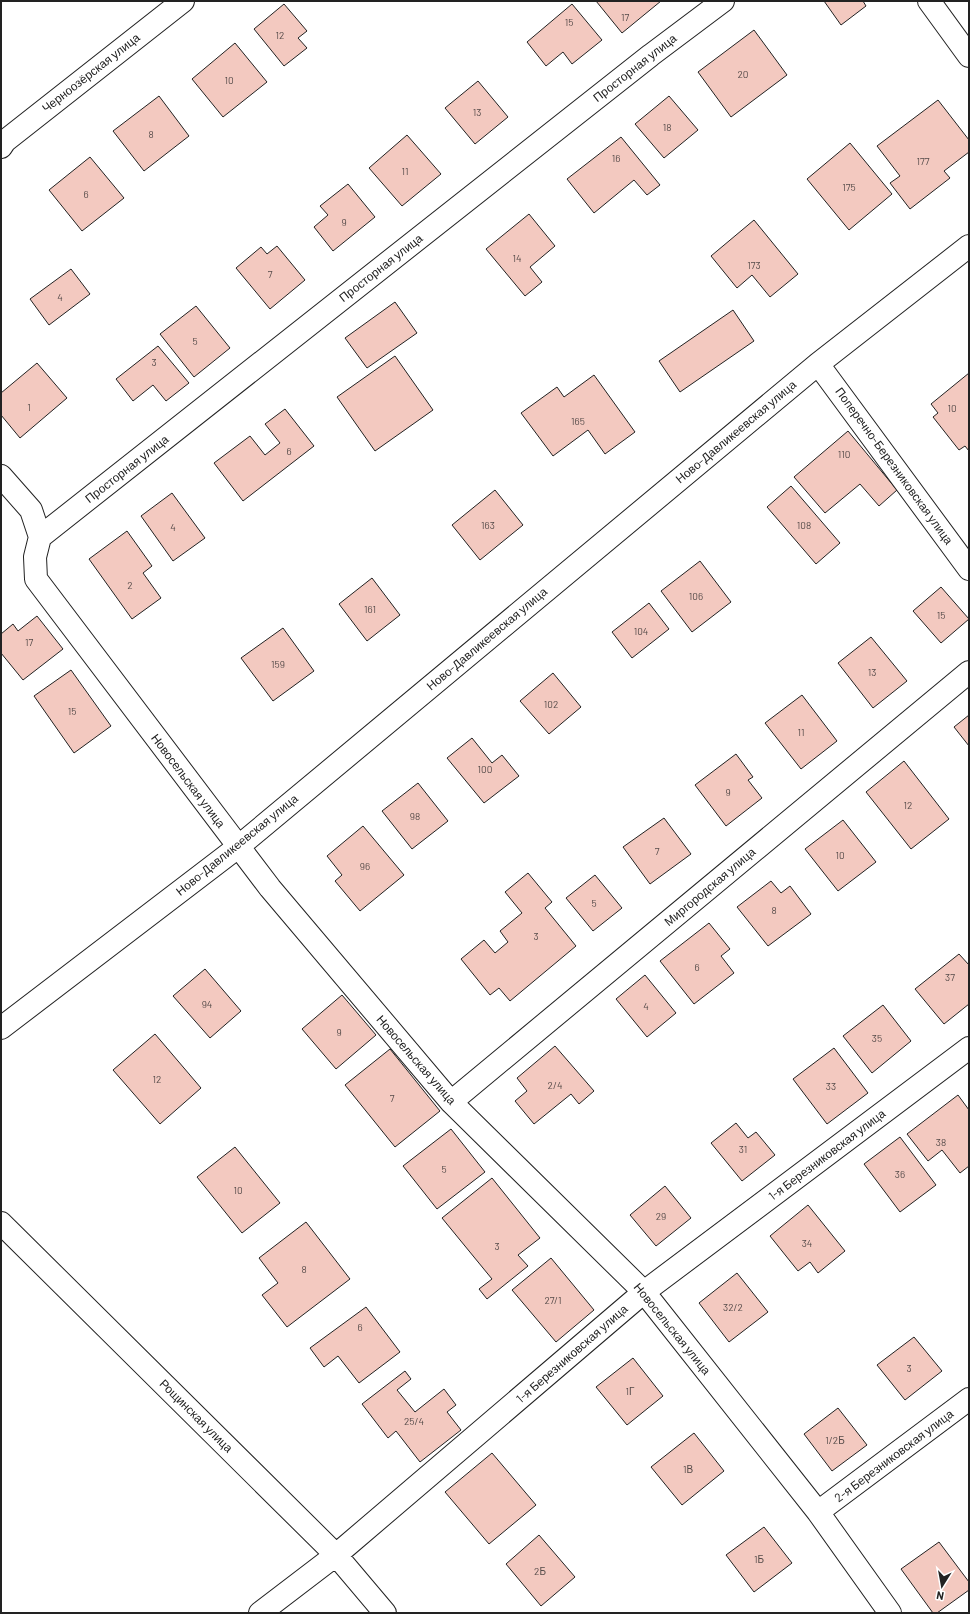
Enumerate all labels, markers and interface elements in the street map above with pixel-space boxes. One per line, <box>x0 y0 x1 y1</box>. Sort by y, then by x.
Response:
house number: 17 <box>621 11 629 23</box>
house number: 15 <box>565 16 573 28</box>
house number: 12 <box>276 29 284 41</box>
street label: Черноозёрская улица <box>39 30 143 115</box>
street label: Просторная улица <box>590 30 680 105</box>
house number: 20 <box>737 68 749 80</box>
house number: 10 <box>224 74 234 86</box>
house number: 13 <box>473 106 481 118</box>
house number: 18 <box>663 121 671 133</box>
house number: 8 <box>148 128 154 140</box>
house number: 16 <box>612 152 620 164</box>
house number: 177 <box>917 155 930 167</box>
house number: 11 <box>401 165 409 177</box>
house number: 175 <box>842 181 856 193</box>
house number: 6 <box>83 188 89 200</box>
house number: 9 <box>341 216 347 228</box>
street label: Просторная улица <box>336 230 426 305</box>
house number: 14 <box>512 252 522 264</box>
house number: 173 <box>747 259 761 271</box>
house number: 7 <box>268 268 273 280</box>
house number: 4 <box>57 291 63 303</box>
house number: 5 <box>192 335 198 347</box>
house number: 3 <box>151 356 157 368</box>
street label: Ново-Давликеевская улица <box>672 377 799 486</box>
street label: Поперечно-Березниковская улица <box>832 384 957 547</box>
house number: 1 <box>27 401 31 413</box>
house number: 10 <box>947 402 957 414</box>
house number: 165 <box>571 415 585 427</box>
street label: Просторная улица <box>82 431 172 506</box>
house number: 6 <box>286 445 292 457</box>
house number: 110 <box>838 448 850 460</box>
house number: 163 <box>481 519 495 531</box>
house number: 108 <box>797 519 811 531</box>
house number: 4 <box>170 521 176 533</box>
house number: 2 <box>127 579 133 591</box>
street label: Ново-Давликеевская улица <box>423 584 550 693</box>
house number: 106 <box>689 590 703 602</box>
house number: 161 <box>364 603 376 615</box>
house number: 15 <box>937 609 945 621</box>
house number: 104 <box>634 625 648 637</box>
house number: 17 <box>25 636 33 648</box>
house number: 159 <box>271 658 285 670</box>
house number: 13 <box>868 666 876 678</box>
house number: 102 <box>544 698 558 710</box>
house number: 15 <box>68 705 76 717</box>
house number: 11 <box>797 726 805 738</box>
street label: Новосельская улица <box>148 731 229 831</box>
house number: 100 <box>478 763 492 775</box>
house number: 9 <box>725 786 731 798</box>
street label: Ново-Давликеевская улица <box>173 791 301 898</box>
house number: 12 <box>904 799 912 811</box>
house number: 98 <box>410 810 420 822</box>
street label: Миргородская улица <box>661 844 759 929</box>
house number: 7 <box>655 845 660 857</box>
house number: 10 <box>835 849 845 861</box>
house number: 96 <box>360 860 370 872</box>
house number: 5 <box>591 897 597 909</box>
house number: 8 <box>771 904 777 916</box>
house number: 3 <box>533 930 539 942</box>
house number: 6 <box>694 961 700 973</box>
house number: 37 <box>945 971 955 983</box>
house number: 94 <box>202 998 212 1010</box>
house number: 4 <box>643 1000 649 1012</box>
street label: Новосельская улица <box>373 1012 460 1108</box>
house number: 9 <box>336 1026 342 1038</box>
house number: 35 <box>872 1032 882 1044</box>
house number: 12 <box>153 1073 161 1085</box>
house number: 2/4 <box>548 1079 562 1091</box>
house number: 33 <box>826 1080 836 1092</box>
house number: 7 <box>390 1092 395 1104</box>
street label: 1-я Березниковская улица <box>765 1105 888 1204</box>
house number: 38 <box>936 1136 946 1148</box>
house number: 31 <box>739 1143 747 1155</box>
house number: 5 <box>441 1163 447 1175</box>
house number: 36 <box>895 1168 905 1180</box>
house number: 10 <box>233 1184 243 1196</box>
house number: 29 <box>656 1210 666 1222</box>
house number: 34 <box>802 1237 812 1249</box>
house number: 3 <box>494 1240 500 1252</box>
house number: 8 <box>301 1263 307 1275</box>
street label: Новосельская улица <box>631 1280 714 1378</box>
house number: 27/1 <box>545 1294 562 1306</box>
street label: 1-я Березниковская улица <box>513 1301 631 1406</box>
house number: 32/2 <box>723 1301 743 1313</box>
house number: 6 <box>357 1321 363 1333</box>
house number: 3 <box>906 1362 912 1374</box>
street label: Рощинская улица <box>157 1376 236 1456</box>
house number: 1Г <box>626 1385 635 1397</box>
street label: 2-я Березниковская улица <box>831 1406 956 1505</box>
house number: 25/4 <box>404 1415 424 1427</box>
house number: 1/2Б <box>825 1434 845 1446</box>
house number: 1В <box>683 1463 693 1475</box>
house number: 1Б <box>754 1553 764 1565</box>
house number: 2Б <box>534 1565 546 1577</box>
north arrow <box>922 1566 962 1606</box>
text: N <box>935 1589 945 1603</box>

